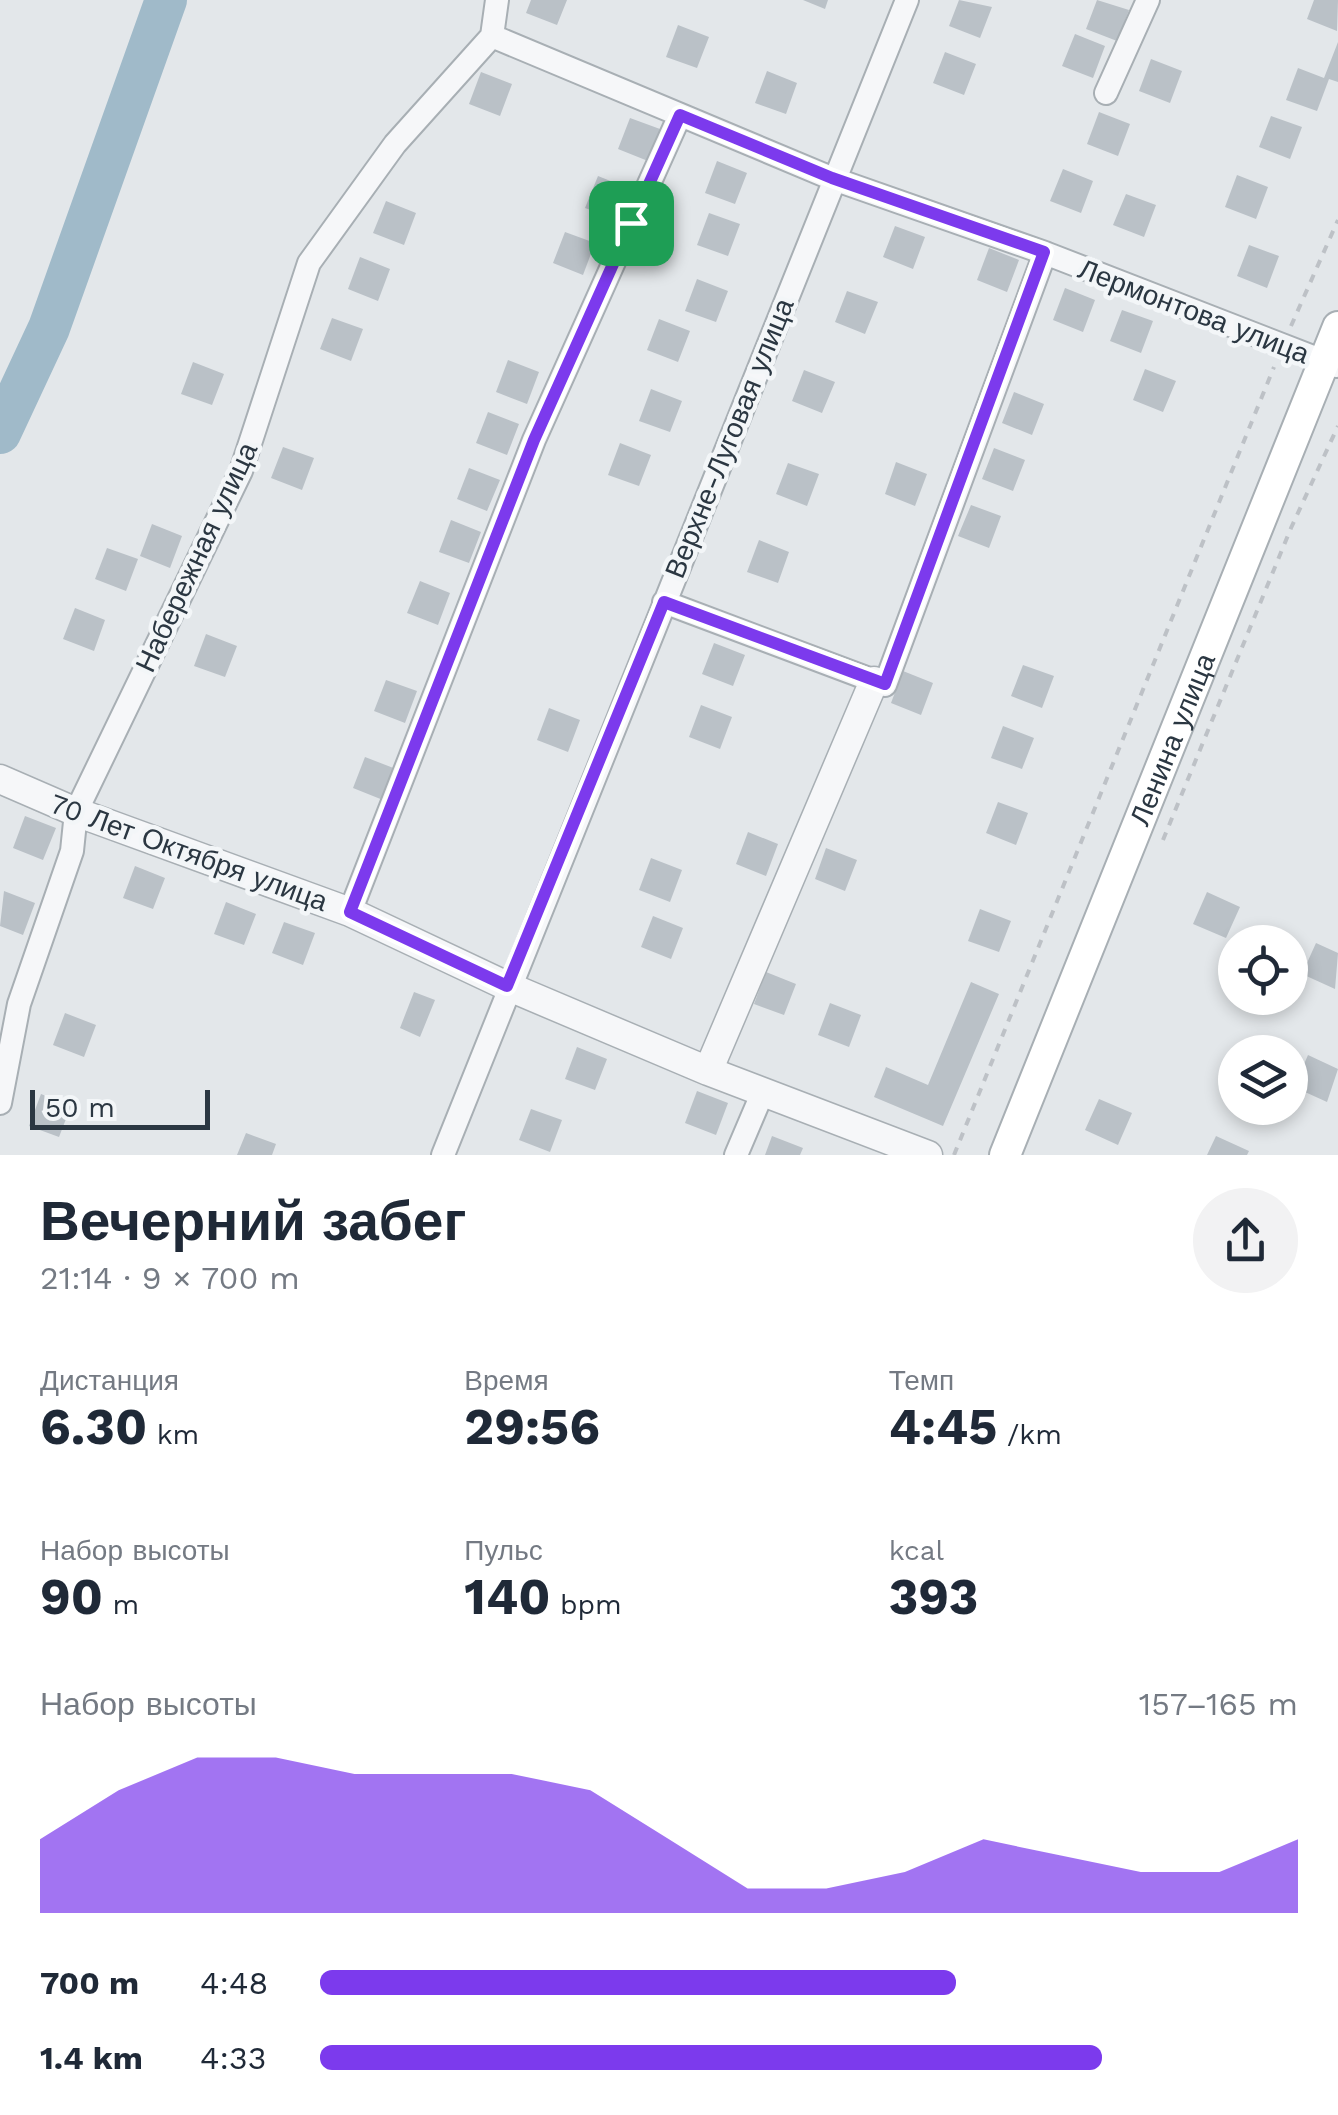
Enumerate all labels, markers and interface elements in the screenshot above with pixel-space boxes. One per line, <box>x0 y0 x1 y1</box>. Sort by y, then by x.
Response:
pin <box>589 181 674 266</box>
icon: arrive <box>604 196 659 251</box>
street label: Лермонтова улица <box>1074 252 1314 371</box>
street label: Верхне-Луговая улица <box>658 293 801 583</box>
street label: Набережная улица <box>129 437 264 677</box>
street label: Ленина улица <box>1123 648 1222 830</box>
street label: 70 Лет Октября улица <box>46 787 332 918</box>
map controls <box>1218 925 1308 1125</box>
button: locate <box>1218 925 1308 1015</box>
button: layers <box>1218 1035 1308 1125</box>
scale bar <box>30 1085 210 1130</box>
text: 50 m <box>45 1091 115 1124</box>
button: share <box>1193 1188 1298 1293</box>
text: Вечерний забег <box>40 1189 466 1253</box>
text: 21:14 · 9 × 700 m <box>40 1259 300 1297</box>
text: Дистанция <box>40 1364 179 1397</box>
text: Время <box>464 1364 549 1397</box>
text: Темп <box>889 1364 954 1397</box>
text: 6.30 <box>40 1397 147 1456</box>
text: 29:56 <box>464 1397 600 1456</box>
text: 4:45 <box>889 1397 998 1456</box>
text: km <box>147 1418 199 1451</box>
text: /km <box>998 1418 1062 1451</box>
text: Набор высоты <box>40 1534 230 1567</box>
text: Пульс <box>464 1534 543 1567</box>
text: kcal <box>889 1534 944 1567</box>
text: 90 <box>40 1567 103 1626</box>
text: 140 <box>464 1567 550 1626</box>
text: 393 <box>889 1567 978 1626</box>
text: m <box>103 1588 139 1621</box>
text: bpm <box>550 1588 622 1621</box>
text: Набор высоты <box>40 1685 257 1723</box>
text: 157–165 m <box>1139 1685 1298 1723</box>
text: 700 m <box>40 1964 139 2002</box>
text: 4:48 <box>200 1964 268 2002</box>
text: 1.4 km <box>40 2039 143 2077</box>
text: 4:33 <box>200 2039 266 2077</box>

